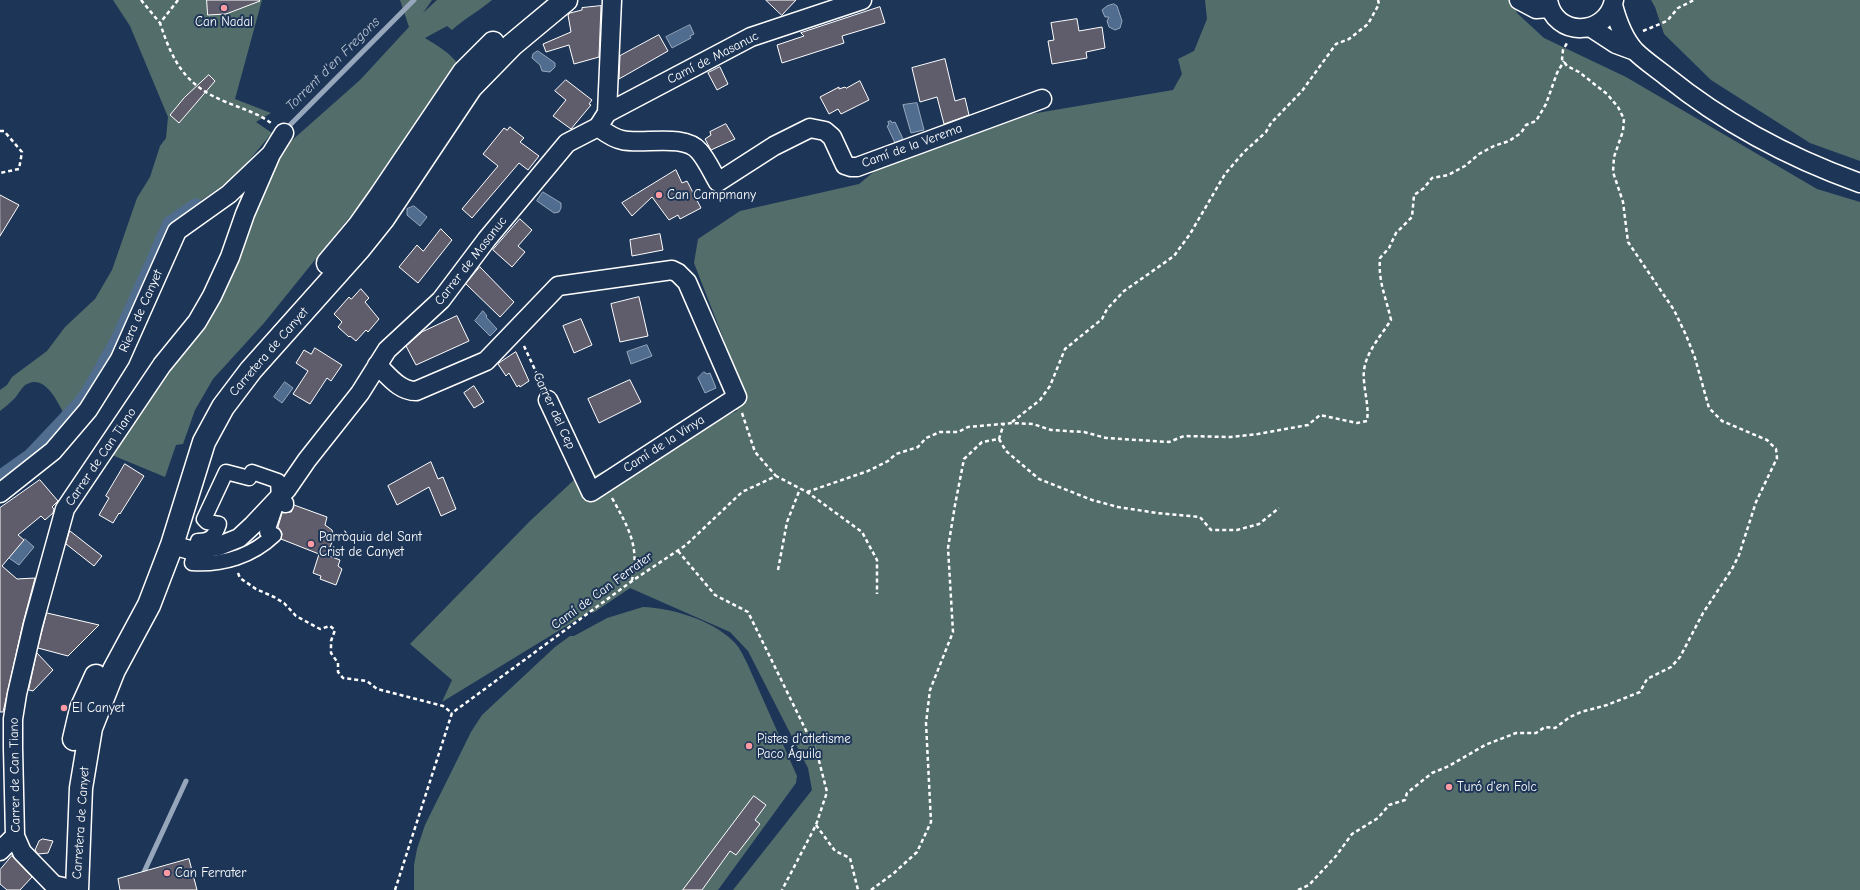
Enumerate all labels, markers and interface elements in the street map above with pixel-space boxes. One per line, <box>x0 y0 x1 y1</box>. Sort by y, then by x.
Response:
marker: Can Nadal <box>219 3 229 13</box>
place label: Can Nadal <box>195 14 253 30</box>
water label: Torrent d'en Fregons <box>283 14 383 114</box>
street label: Camí de Masanuc <box>665 28 761 88</box>
street label: Camí de la Verema <box>860 121 964 171</box>
place label: Can Campmany <box>667 187 756 203</box>
marker: Can Campmany <box>654 190 664 200</box>
street label: Carrer de Masanuc <box>432 214 510 308</box>
street label: Riera de Canyet <box>116 267 166 355</box>
street label: Carretera de Canyet <box>226 304 312 400</box>
street label: Carrer del Cep <box>529 370 579 452</box>
street label: Carrer de Can Tiano <box>62 405 140 509</box>
street label: Camí de la Vinya <box>620 412 708 476</box>
place label: Parròquia del Sant Crist de Canyet <box>319 529 422 560</box>
marker: Parròquia del Sant Crist de Canyet <box>306 539 316 549</box>
street label: Camí de Can Ferrater <box>548 549 656 633</box>
place label: El Canyet <box>72 700 125 716</box>
marker: El Canyet <box>59 703 69 713</box>
street label: Carrer de Can Tiano <box>6 717 24 833</box>
place label: Pistes d'atletisme Paco Águila <box>757 731 851 762</box>
marker: Pistes d'atletisme Paco Águila <box>744 741 754 751</box>
street label: Carretera de Canyet <box>69 766 93 880</box>
place label: Turó d'en Folc <box>1457 779 1537 795</box>
marker: Turó d'en Folc <box>1444 782 1454 792</box>
place label: Can Ferrater <box>175 865 246 881</box>
marker: Can Ferrater <box>162 868 172 878</box>

